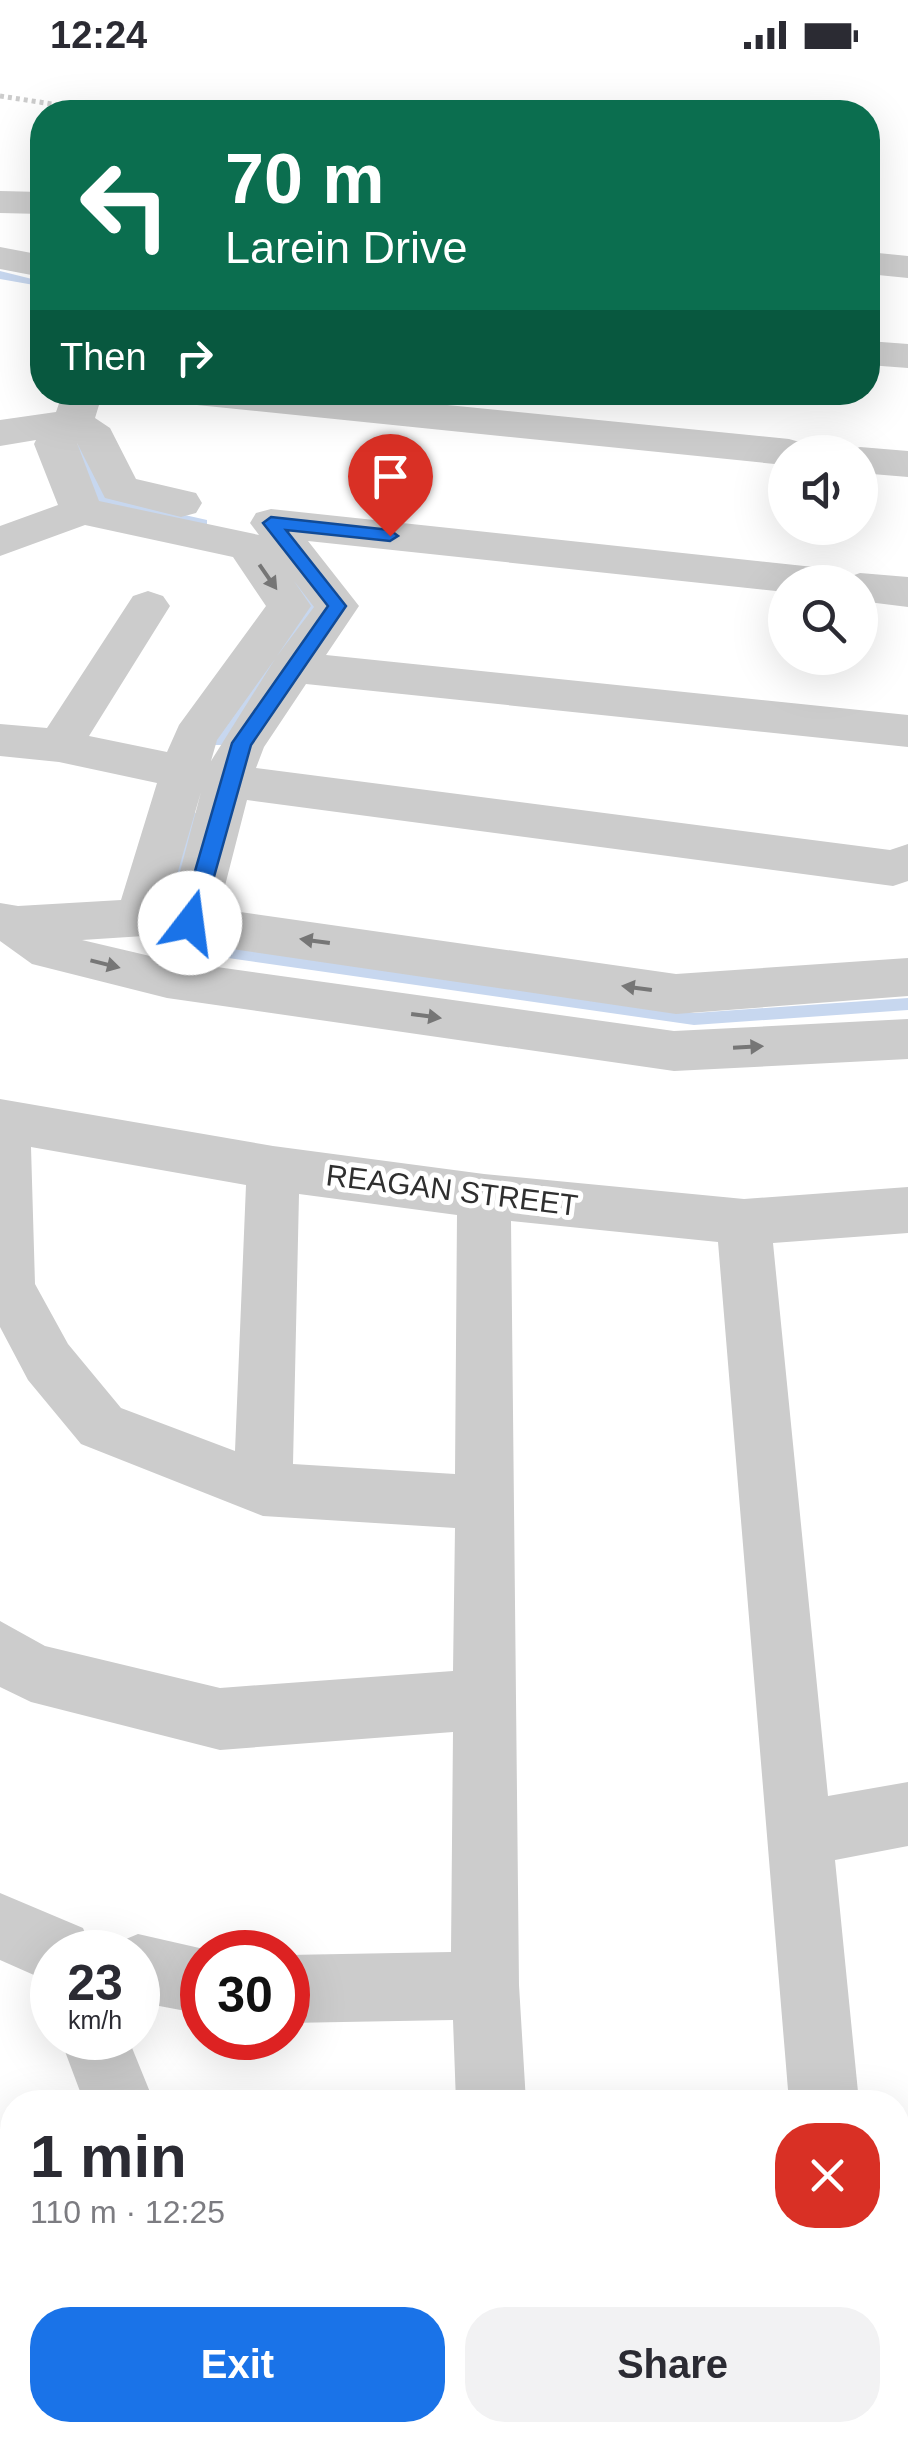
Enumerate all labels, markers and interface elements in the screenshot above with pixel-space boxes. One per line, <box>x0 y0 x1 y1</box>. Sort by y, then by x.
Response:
text: 12:24 <box>50 14 147 56</box>
icon: left <box>60 140 190 270</box>
text: 70 m <box>225 140 385 218</box>
text: Larein Drive <box>225 222 468 273</box>
icon: right <box>167 330 222 385</box>
text: Then <box>60 336 147 378</box>
pin <box>348 434 433 537</box>
map controls <box>768 435 878 675</box>
button: sound <box>768 435 878 545</box>
icon: arrive <box>363 449 418 504</box>
one-way arrow <box>258 564 277 590</box>
button: search <box>768 565 878 675</box>
position arrow <box>138 871 242 975</box>
one-way arrow <box>299 932 330 948</box>
one-way arrow <box>90 957 121 972</box>
one-way arrow <box>620 979 652 995</box>
one-way arrow <box>410 1008 442 1024</box>
one-way arrow <box>733 1039 765 1055</box>
street label: REAGAN STREET <box>324 1158 580 1222</box>
speed limit sign: 30 <box>180 1930 310 2060</box>
text: 23 <box>67 1955 123 2011</box>
text: km/h <box>68 2006 122 2034</box>
text: 1 min <box>30 2123 187 2190</box>
button: close <box>775 2123 880 2228</box>
text: 110 m · 12:25 <box>30 2194 225 2230</box>
button: Exit <box>30 2307 445 2422</box>
button: Share <box>465 2307 880 2422</box>

